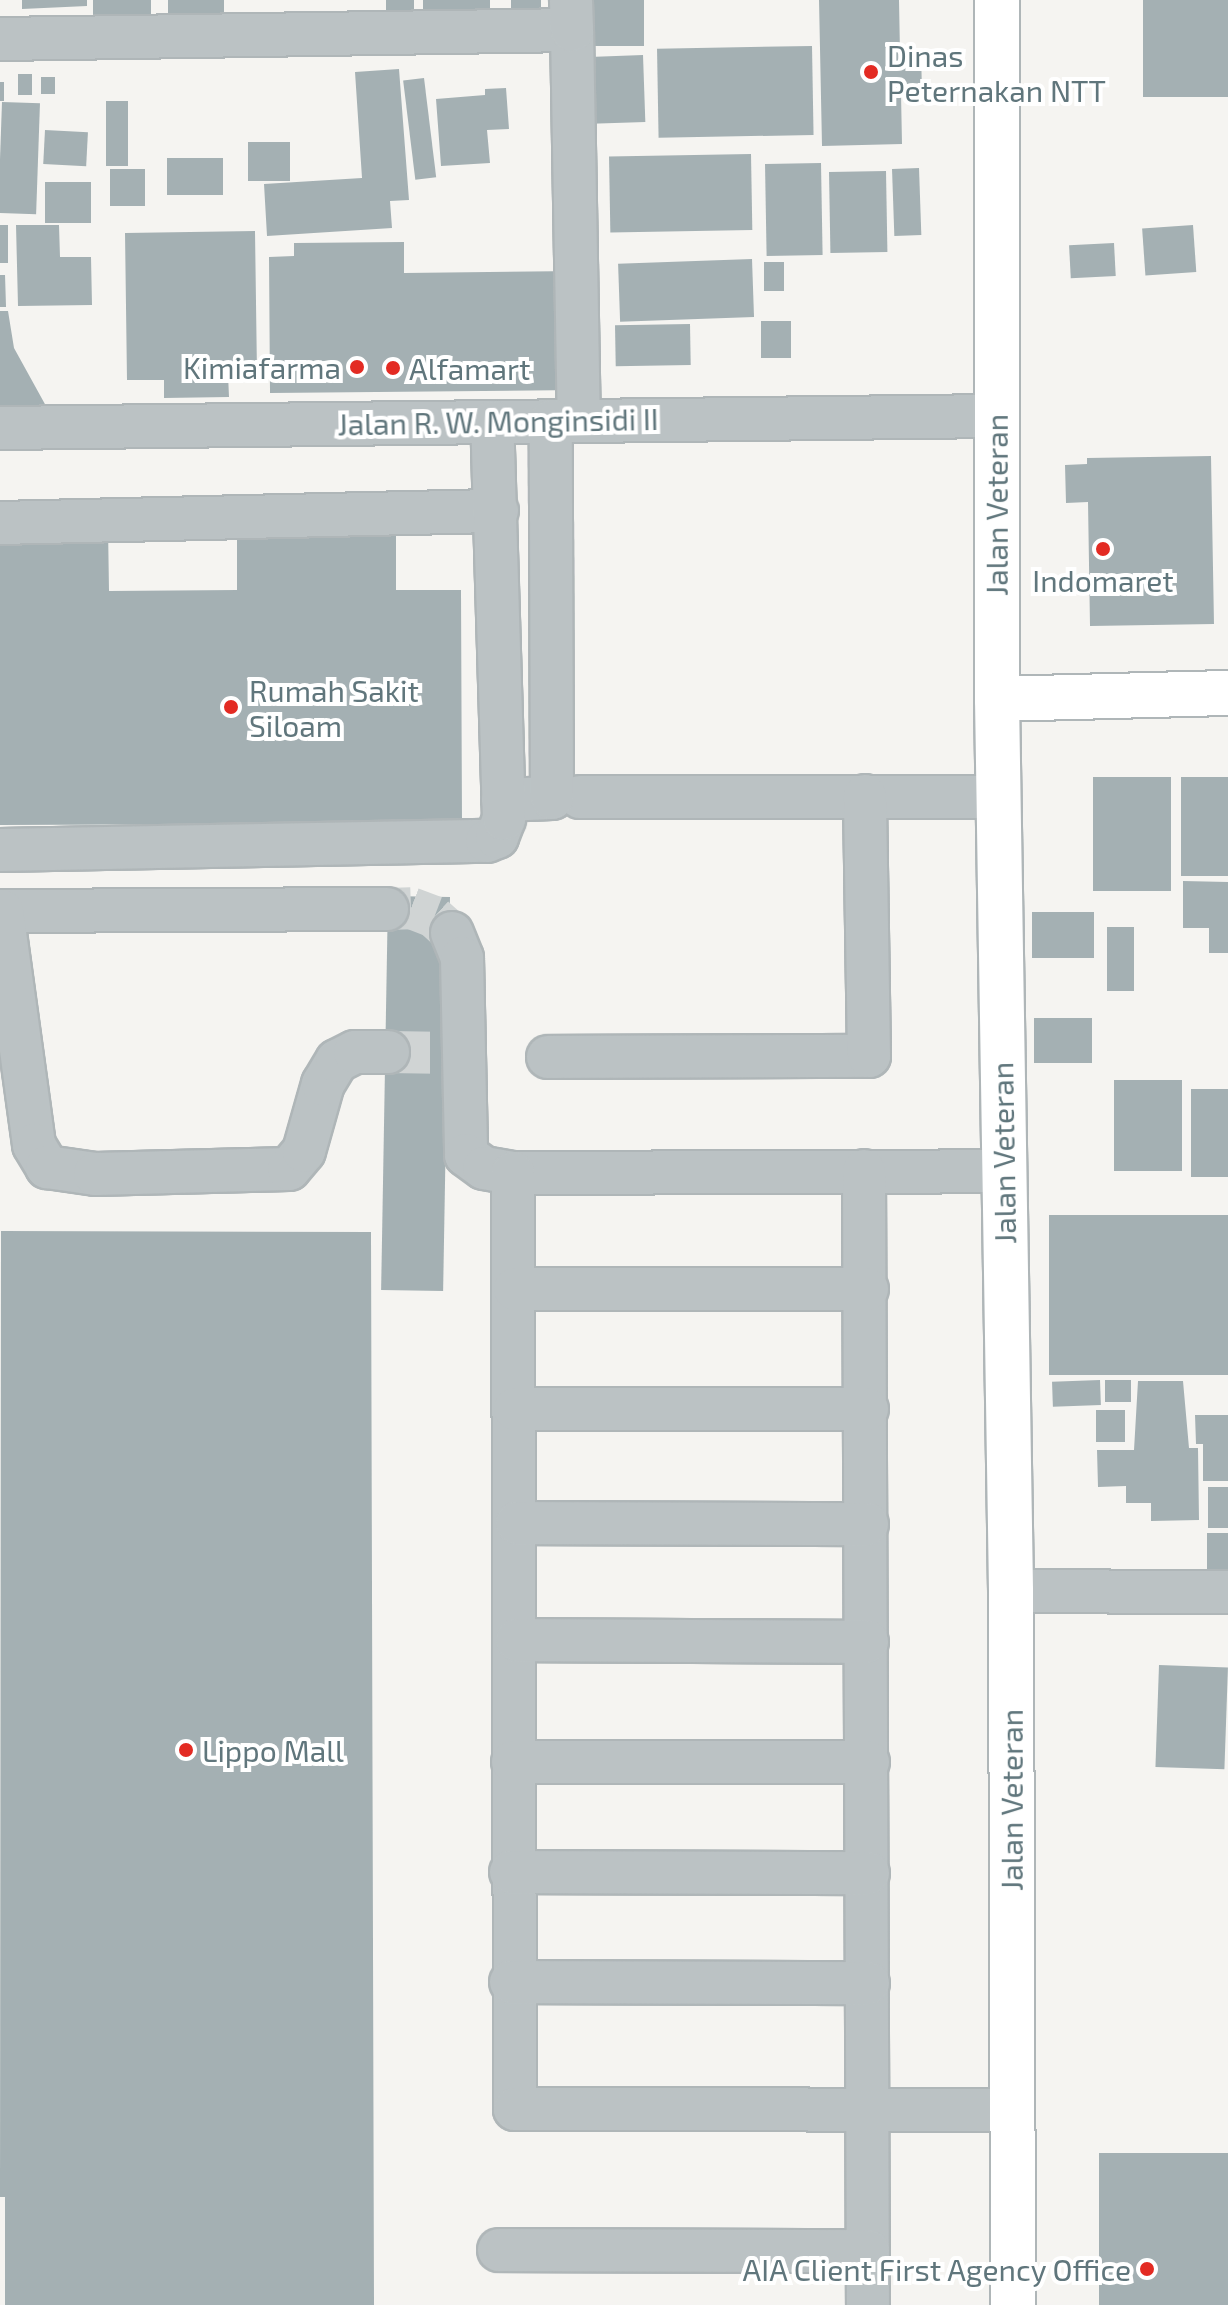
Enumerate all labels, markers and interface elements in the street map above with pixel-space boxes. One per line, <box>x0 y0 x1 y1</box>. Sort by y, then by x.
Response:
place label: Dinas Peternakan NTT <box>887 37 1106 108</box>
marker: Dinas Peternakan NTT <box>862 63 880 81</box>
place label: Kimiafarma <box>183 349 341 385</box>
place label: Alfamart <box>409 350 531 386</box>
marker: Kimiafarma <box>348 358 366 376</box>
marker: Alfamart <box>384 359 402 377</box>
street label: Jalan R. W. Monginsidi II <box>337 400 659 442</box>
street label: Jalan Veteran <box>978 414 1014 596</box>
marker: Indomaret <box>1094 540 1112 558</box>
place label: Indomaret <box>1032 562 1174 598</box>
place label: Rumah Sakit Siloam <box>249 672 419 742</box>
marker: Rumah Sakit Siloam <box>220 696 242 718</box>
street label: Jalan Veteran <box>983 1061 1023 1245</box>
street label: Jalan Veteran <box>993 1709 1029 1891</box>
place label: Lippo Mall <box>202 1732 344 1768</box>
marker: Lippo Mall <box>177 1741 195 1759</box>
place label: AIA Client First Agency Office <box>741 2251 1131 2287</box>
marker: AIA Client First Agency Office <box>1138 2260 1156 2278</box>

